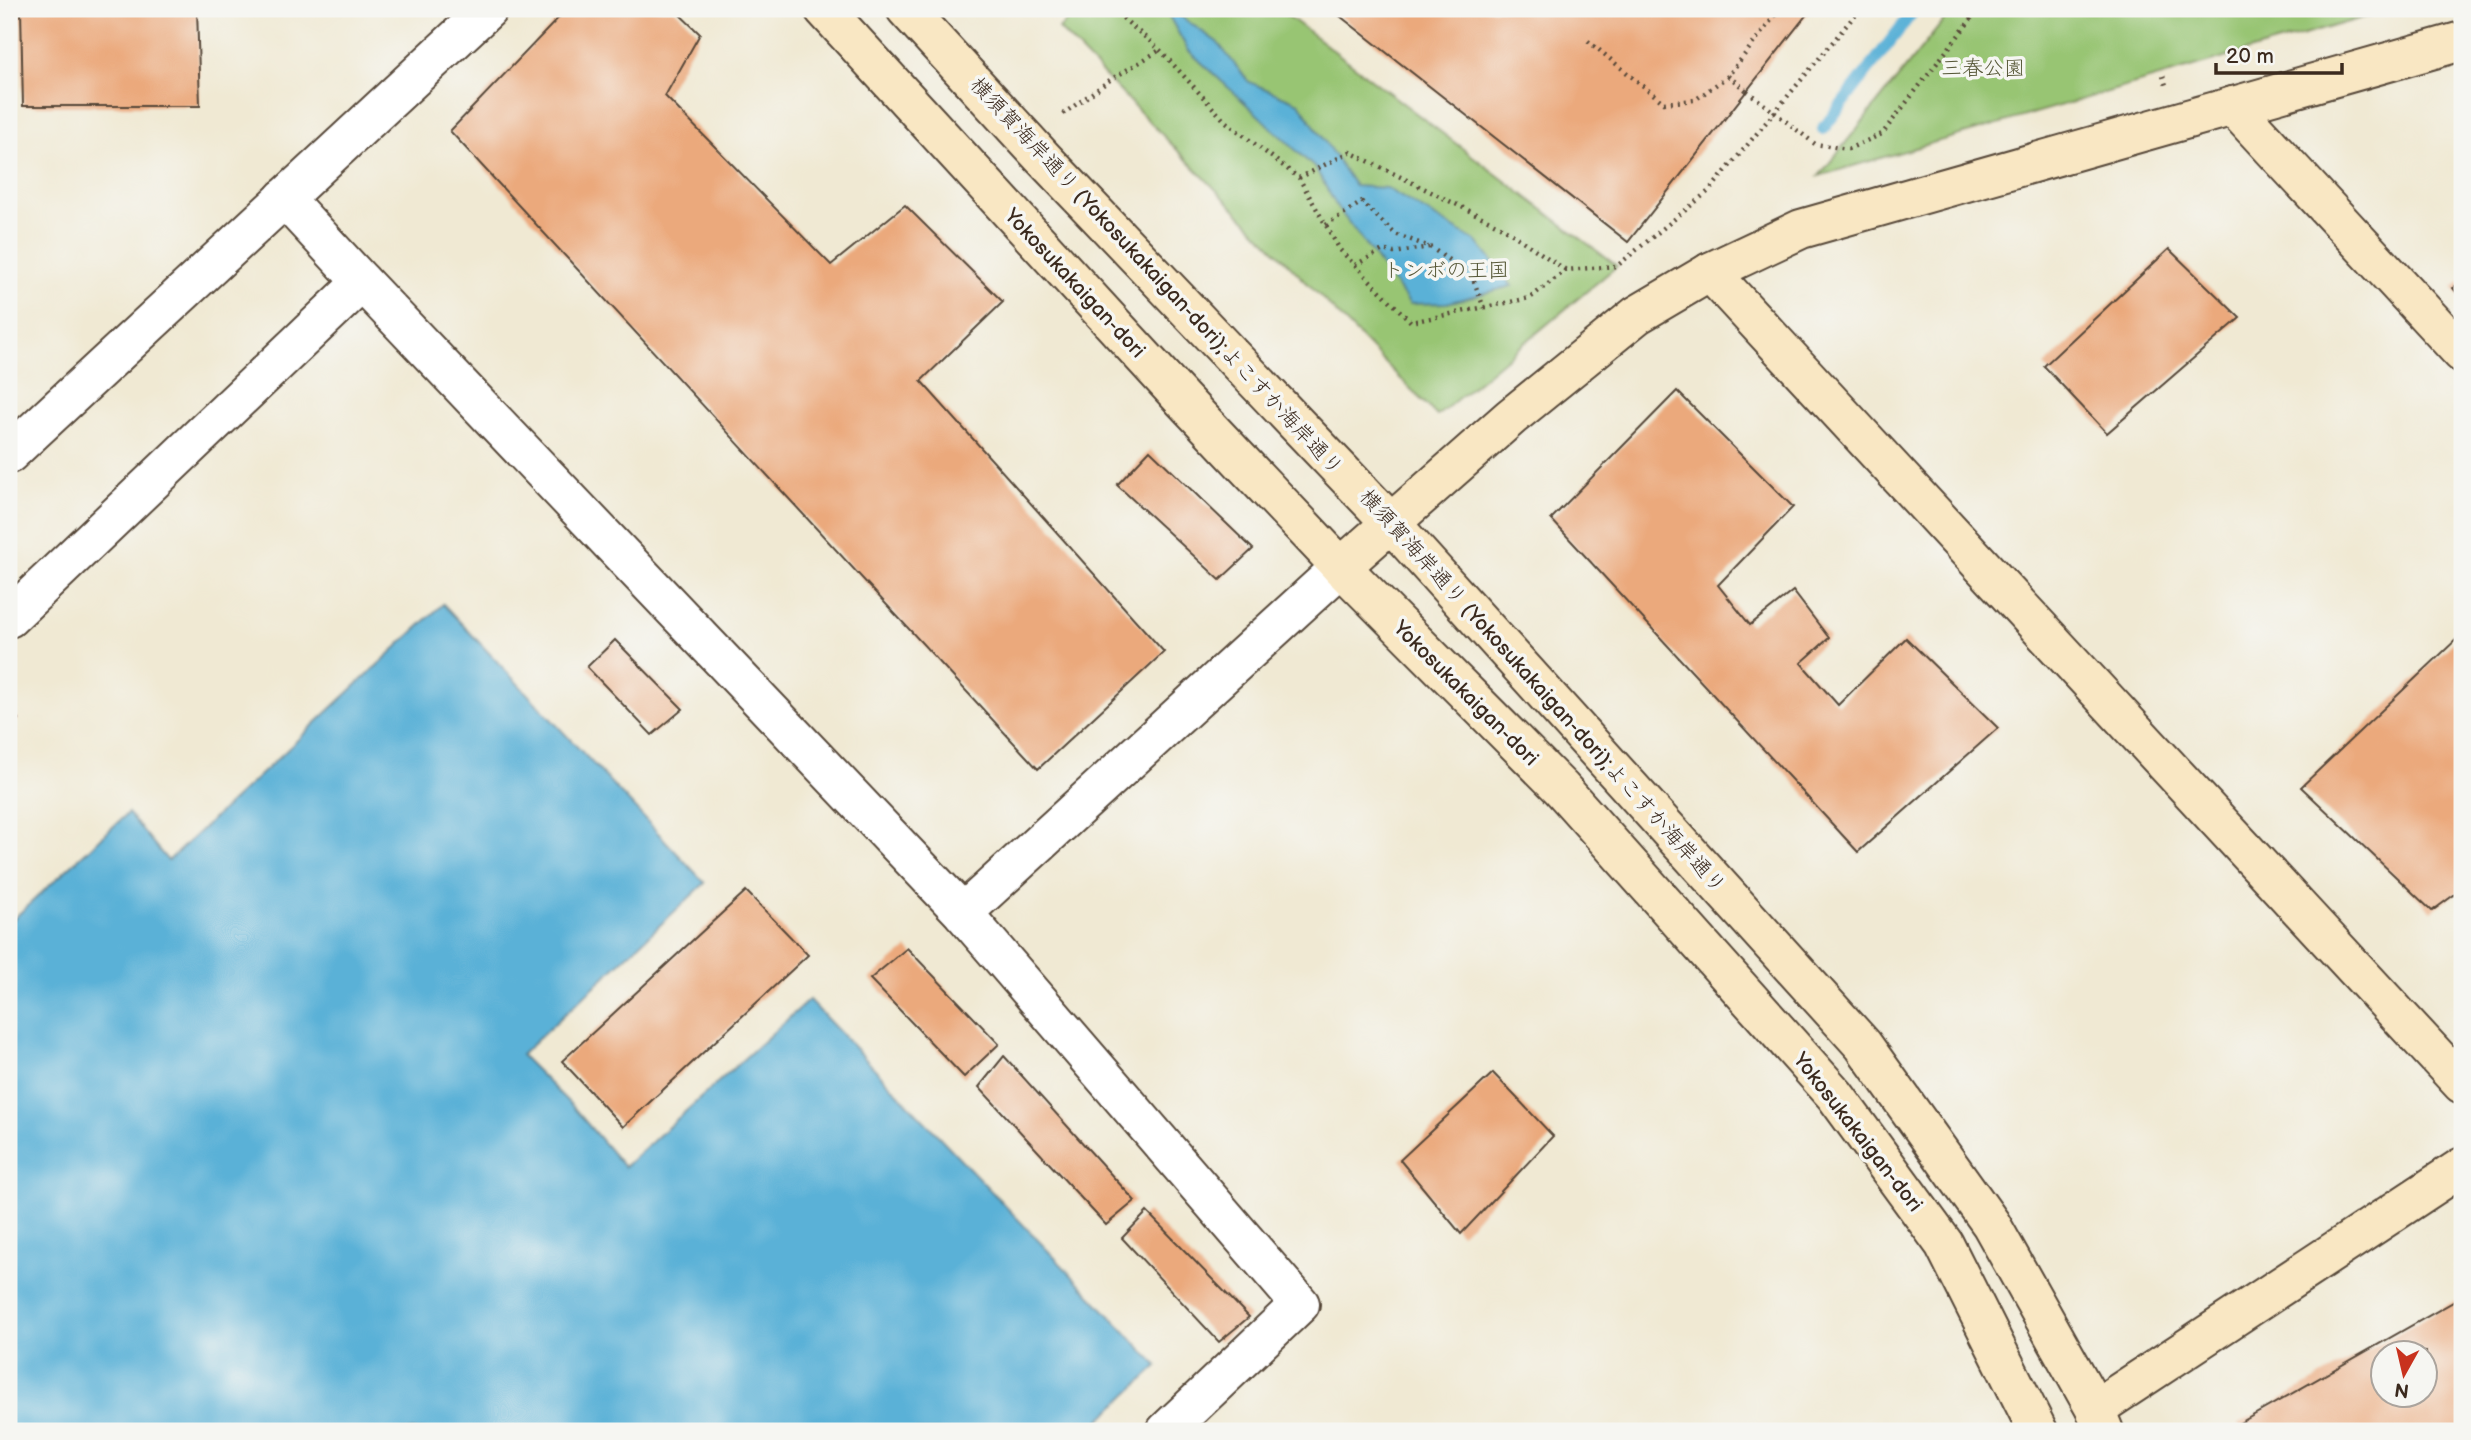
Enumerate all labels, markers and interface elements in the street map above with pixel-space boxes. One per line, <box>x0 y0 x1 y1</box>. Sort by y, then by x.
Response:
scale bar <box>2216 32 2342 76</box>
text: 20 m <box>2226 44 2274 69</box>
park label: 三春公園 <box>1941 56 2025 81</box>
street label: 横須賀海岸通り (Yokosukakaigan-dori);よこすか海岸通り <box>965 72 1349 480</box>
street label: Yokosukakaigan-dori <box>999 203 1151 363</box>
park label: トンボの王国 <box>1383 258 1509 283</box>
street label: 横須賀海岸通り (Yokosukakaigan-dori);よこすか海岸通り <box>1355 484 1731 898</box>
street label: Yokosukakaigan-dori <box>1388 615 1544 771</box>
street label: Yokosukakaigan-dori <box>1787 1047 1927 1217</box>
north arrow <box>2370 1338 2440 1408</box>
text: N <box>2393 1377 2411 1402</box>

